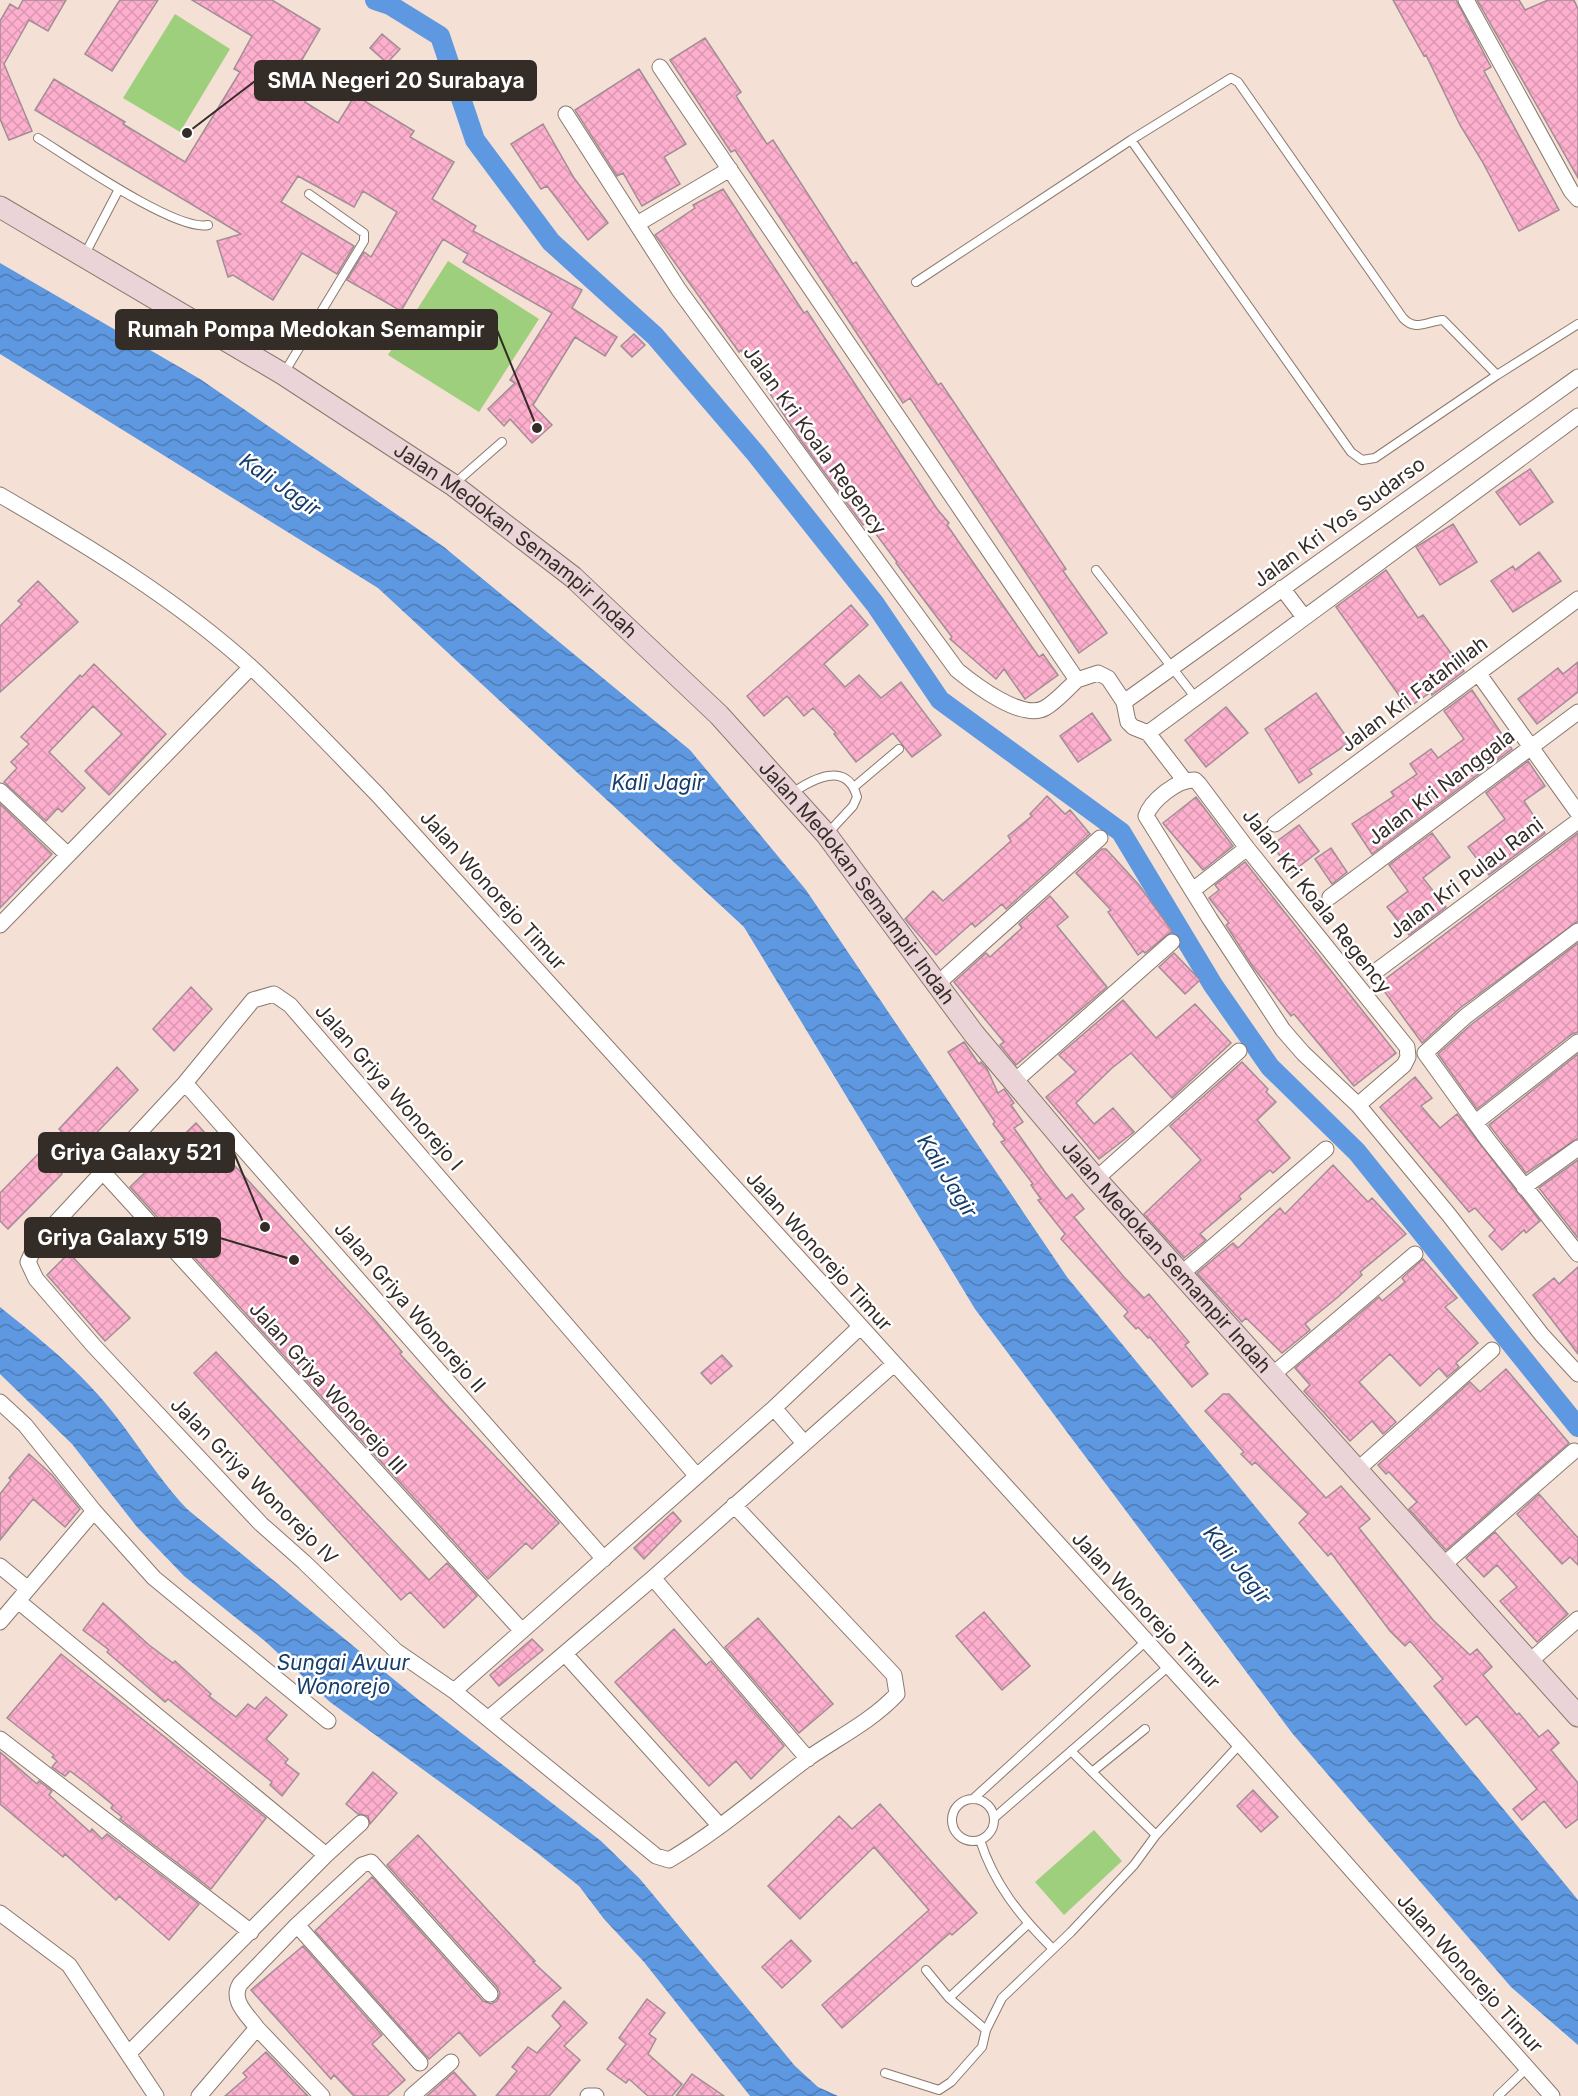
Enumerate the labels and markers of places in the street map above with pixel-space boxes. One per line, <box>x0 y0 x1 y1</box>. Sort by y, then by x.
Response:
callout: SMA Negeri 20 Surabaya <box>255 61 536 100</box>
callout: Rumah Pompa Medokan Semampir <box>116 310 497 349</box>
callout: Griya Galaxy 521 <box>39 1133 234 1172</box>
callout: Griya Galaxy 519 <box>25 1218 220 1257</box>

